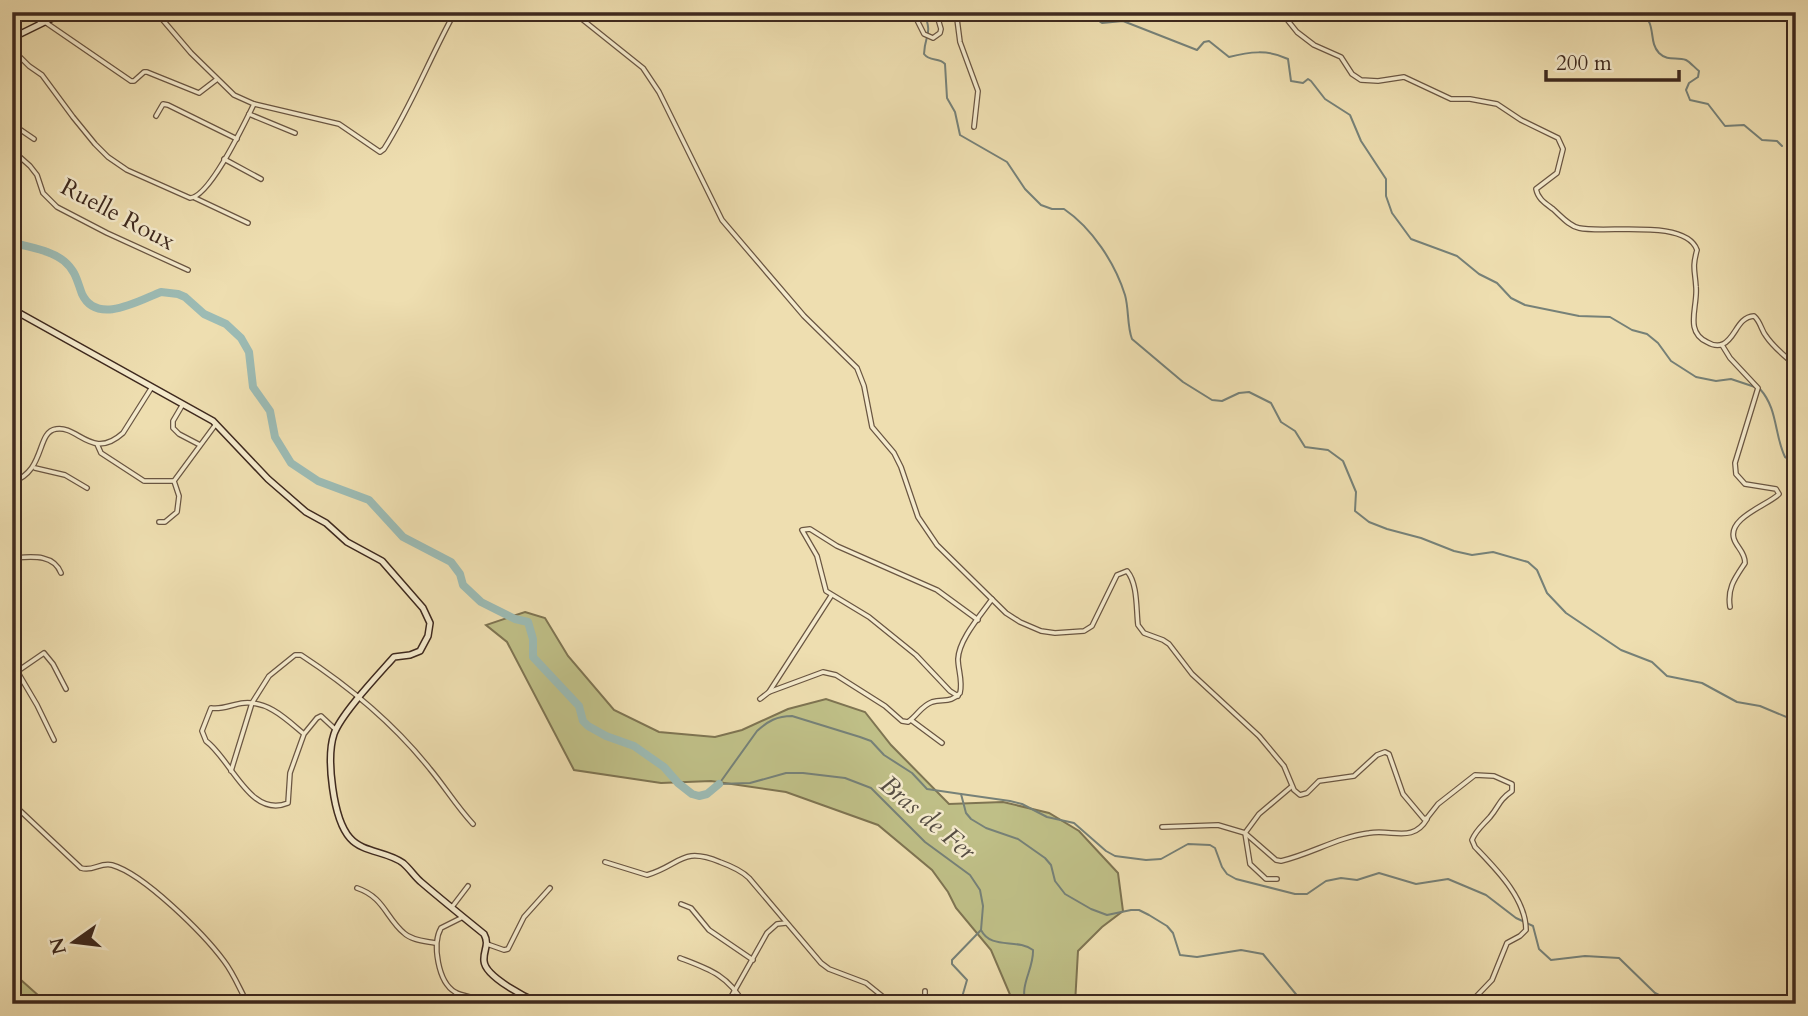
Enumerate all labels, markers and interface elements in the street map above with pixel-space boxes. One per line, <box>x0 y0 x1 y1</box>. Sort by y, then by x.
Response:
scale bar <box>1546 38 1678 82</box>
text: 200 m <box>1556 49 1612 78</box>
street label: Ruelle Roux <box>55 171 181 258</box>
water label: Bras de Fer <box>872 767 984 869</box>
north arrow <box>38 908 108 978</box>
text: N <box>44 934 73 957</box>

